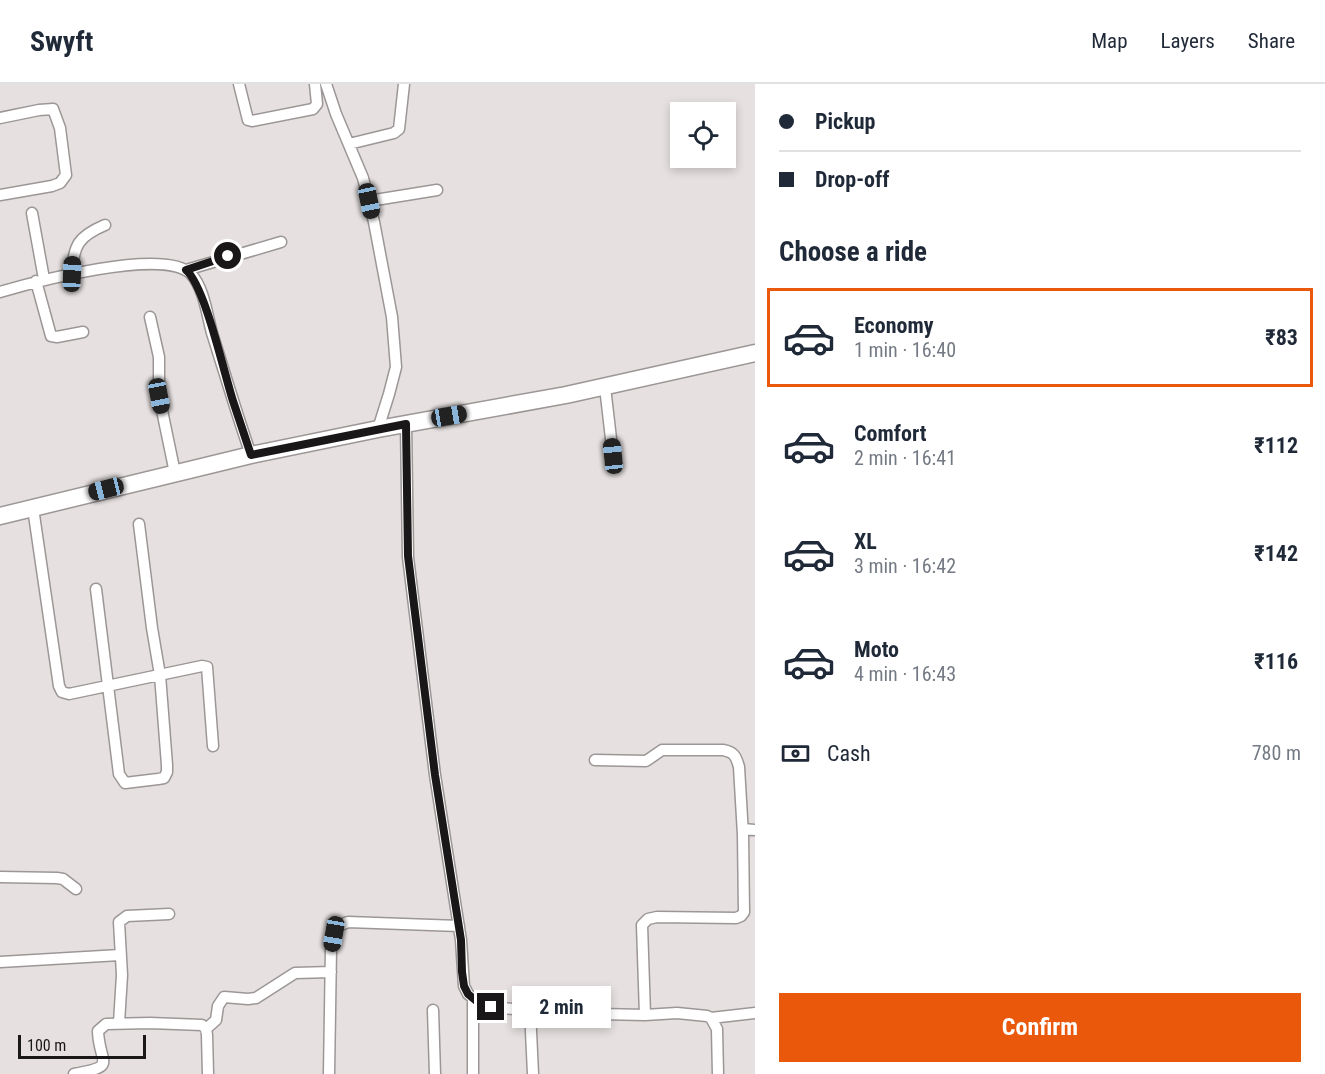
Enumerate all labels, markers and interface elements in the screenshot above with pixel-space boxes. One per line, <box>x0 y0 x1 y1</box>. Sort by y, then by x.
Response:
text: Swyft <box>30 25 93 58</box>
text: Map <box>1091 29 1128 53</box>
text: Layers <box>1161 29 1215 53</box>
text: Share <box>1248 29 1295 53</box>
map controls <box>670 102 736 168</box>
button: locate <box>670 102 736 168</box>
text: Pickup <box>815 109 875 134</box>
text: Drop-off <box>815 167 889 192</box>
car <box>356 182 382 220</box>
text: Choose a ride <box>779 236 927 268</box>
route start <box>214 242 241 269</box>
car <box>62 256 82 292</box>
icon: car <box>782 311 836 365</box>
text: Economy <box>854 313 934 338</box>
text: ₹83 <box>1265 325 1298 350</box>
text: 1 min · 16:40 <box>854 338 956 362</box>
car <box>147 377 171 415</box>
car <box>430 404 468 428</box>
icon: car <box>782 419 836 473</box>
text: Comfort <box>854 421 927 446</box>
text: ₹112 <box>1254 433 1298 458</box>
car <box>602 437 624 475</box>
text: 2 min · 16:41 <box>854 446 956 470</box>
car <box>86 476 126 502</box>
icon: car <box>782 527 836 581</box>
text: XL <box>854 529 877 554</box>
text: ₹142 <box>1254 541 1298 566</box>
text: 3 min · 16:42 <box>854 554 956 578</box>
icon: car <box>782 635 836 689</box>
text: Moto <box>854 637 899 662</box>
text: ₹116 <box>1254 649 1298 674</box>
text: 4 min · 16:43 <box>854 662 956 686</box>
icon: cash <box>779 737 812 770</box>
text: Cash <box>827 741 871 766</box>
text: 780 m <box>1252 741 1301 765</box>
car <box>322 915 346 953</box>
callout: 2 min <box>512 986 611 1028</box>
route end <box>477 993 504 1020</box>
button: Confirm <box>779 993 1301 1062</box>
text: 2 min <box>539 995 584 1019</box>
scale bar <box>18 1032 146 1060</box>
text: 100 m <box>27 1036 66 1055</box>

